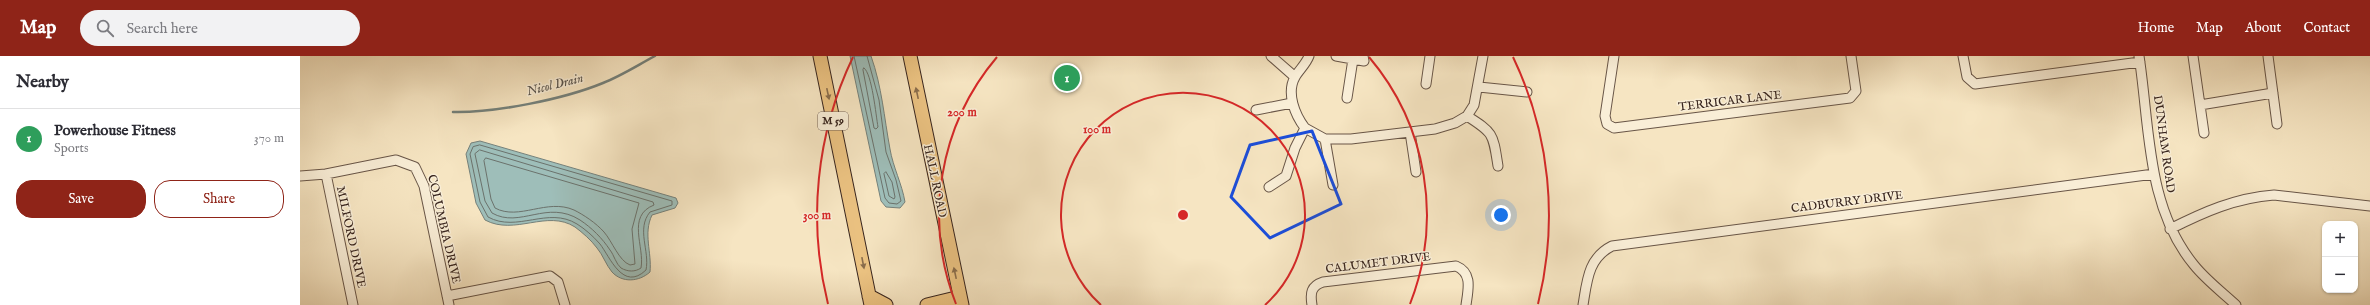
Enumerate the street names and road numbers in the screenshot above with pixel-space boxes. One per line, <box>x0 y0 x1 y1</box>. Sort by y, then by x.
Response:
street label: TERRICAR LANE <box>1678 87 1782 115</box>
street label: DUNHAM ROAD <box>2150 94 2178 194</box>
road number: M 59 <box>818 112 848 130</box>
street label: HALL ROAD <box>920 143 950 219</box>
street label: COLUMBIA DRIVE <box>424 173 464 285</box>
street label: MILFORD DRIVE <box>333 185 369 289</box>
street label: CADBURRY DRIVE <box>1790 188 1904 216</box>
street label: CALUMET DRIVE <box>1325 249 1431 277</box>

